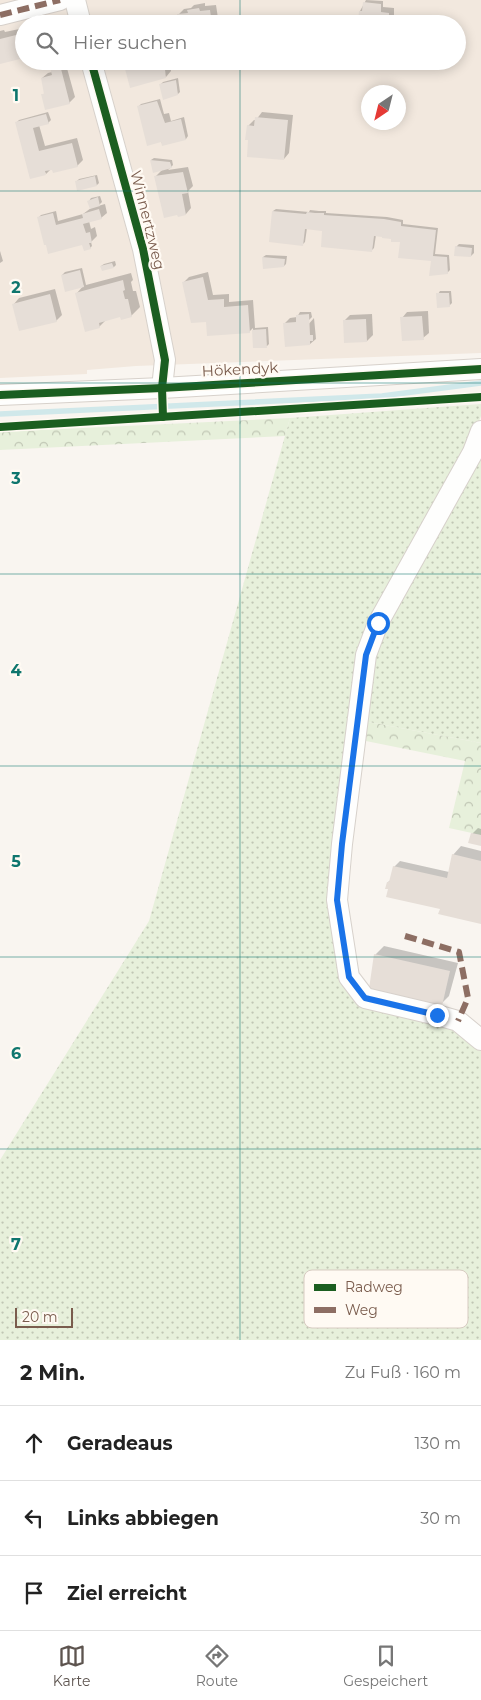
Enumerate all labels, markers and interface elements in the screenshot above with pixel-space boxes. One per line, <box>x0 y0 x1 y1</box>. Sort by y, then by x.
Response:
search box <box>15 15 466 70</box>
icon: search <box>33 29 61 57</box>
text: Hier suchen <box>73 31 187 54</box>
north arrow <box>361 85 406 130</box>
text: 1 <box>13 86 19 105</box>
street label: Winnertzweg <box>126 168 170 272</box>
text: 2 <box>11 278 21 297</box>
street label: Hökendyk <box>201 358 279 380</box>
text: 3 <box>10 469 21 488</box>
route start <box>367 612 390 635</box>
text: 4 <box>10 661 22 680</box>
text: 5 <box>11 852 21 871</box>
route end <box>426 1004 449 1027</box>
text: 6 <box>11 1044 21 1063</box>
text: 7 <box>11 1235 21 1254</box>
legend <box>304 1270 468 1328</box>
text: Radweg <box>345 1278 403 1296</box>
text: Weg <box>345 1301 378 1319</box>
scale bar <box>15 1305 72 1328</box>
text: 20 m <box>22 1308 58 1326</box>
text: 2 Min. <box>20 1360 85 1385</box>
text: Zu Fuß · 160 m <box>345 1363 461 1382</box>
icon: ahead <box>20 1429 48 1457</box>
text: Geradeaus <box>67 1432 173 1455</box>
text: 130 m <box>414 1434 461 1453</box>
icon: left <box>20 1504 48 1532</box>
text: Links abbiegen <box>67 1507 219 1530</box>
text: 30 m <box>420 1509 461 1528</box>
icon: arrive <box>20 1579 48 1607</box>
text: Ziel erreicht <box>67 1582 187 1605</box>
tab: Karte <box>53 1642 90 1690</box>
tab: Route <box>196 1642 238 1690</box>
tab: Gespeichert <box>343 1642 428 1690</box>

